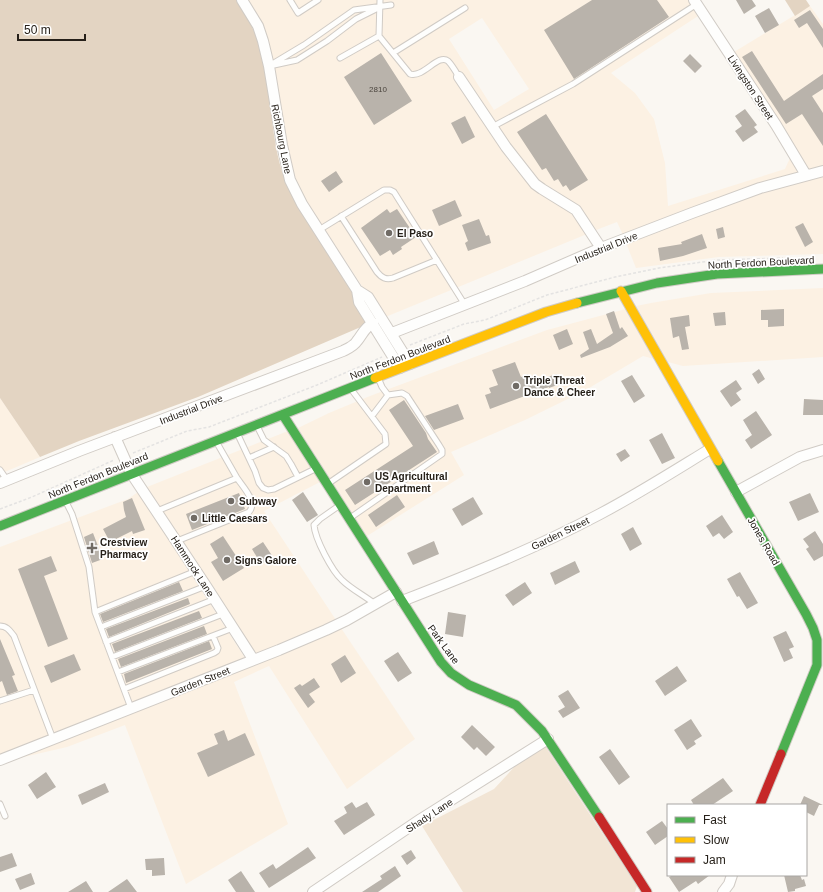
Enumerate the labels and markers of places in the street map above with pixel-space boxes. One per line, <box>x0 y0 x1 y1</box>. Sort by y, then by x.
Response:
marker: El Paso <box>384 228 394 238</box>
place label: El Paso <box>397 228 433 239</box>
place label: Triple Threat Dance & Cheer <box>524 375 595 398</box>
marker: Triple Threat Dance & Cheer <box>511 381 521 391</box>
place label: US Agricultural Department <box>375 471 448 494</box>
marker: US Agricultural Department <box>362 477 372 487</box>
marker: Subway <box>226 496 236 506</box>
place label: Subway <box>239 496 277 507</box>
marker: Little Caesars <box>189 513 199 523</box>
place label: Little Caesars <box>202 513 268 524</box>
place label: Crestview Pharmacy <box>100 537 148 560</box>
marker: Crestview Pharmacy <box>87 543 97 553</box>
marker: Signs Galore <box>222 555 232 565</box>
place label: Signs Galore <box>235 555 297 566</box>

